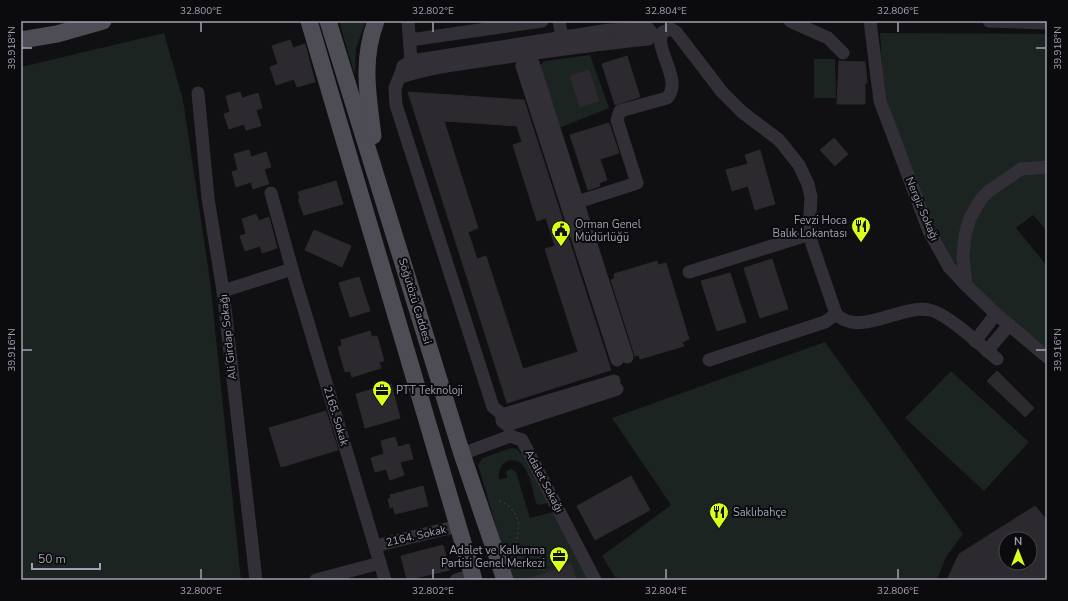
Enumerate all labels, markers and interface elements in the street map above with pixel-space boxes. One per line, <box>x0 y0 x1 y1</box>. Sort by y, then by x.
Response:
text: 32.800°E <box>180 4 222 18</box>
text: 32.802°E <box>412 4 454 18</box>
text: 32.804°E <box>645 4 687 18</box>
text: 32.806°E <box>877 4 919 18</box>
text: 39.918°N <box>5 26 19 70</box>
text: 39.918°N <box>1051 26 1065 70</box>
street label: Nergiz Sokağı <box>902 175 942 243</box>
place label: Fevzi Hoca Balık Lokantası <box>773 213 847 241</box>
restaurant icon: Fevzi Hoca Balık Lokantası <box>850 215 872 243</box>
place label: Orman Genel Müdürlüğü <box>575 217 642 245</box>
public building icon: Orman Genel Müdürlüğü <box>550 219 572 247</box>
street label: Söğütözü Caddesi <box>395 256 435 346</box>
street label: Ali Girdap Sokağı <box>216 294 240 380</box>
text: 39.916°N <box>5 328 19 372</box>
text: 39.916°N <box>1051 328 1065 372</box>
office icon: PTT Teknoloji <box>371 379 393 407</box>
place label: PTT Teknoloji <box>396 383 463 398</box>
street label: 2165. Sokak <box>320 384 352 448</box>
street label: Adalet Sokağı <box>521 447 567 515</box>
restaurant icon: Saklıbahçe <box>708 501 730 529</box>
place label: Saklıbahçe <box>733 505 786 520</box>
street label: 2164. Sokak <box>384 522 448 550</box>
north arrow <box>998 531 1038 571</box>
text: N <box>1014 534 1022 549</box>
place label: Adalet ve Kalkınma Partisi Genel Merkezi <box>441 543 545 571</box>
scale bar <box>32 545 100 571</box>
office icon: Adalet ve Kalkınma Partisi Genel Merkezi <box>548 545 570 573</box>
text: 50 m <box>38 551 66 567</box>
text: 32.800°E <box>180 584 222 598</box>
text: 32.802°E <box>412 584 454 598</box>
text: 32.804°E <box>645 584 687 598</box>
text: 32.806°E <box>877 584 919 598</box>

